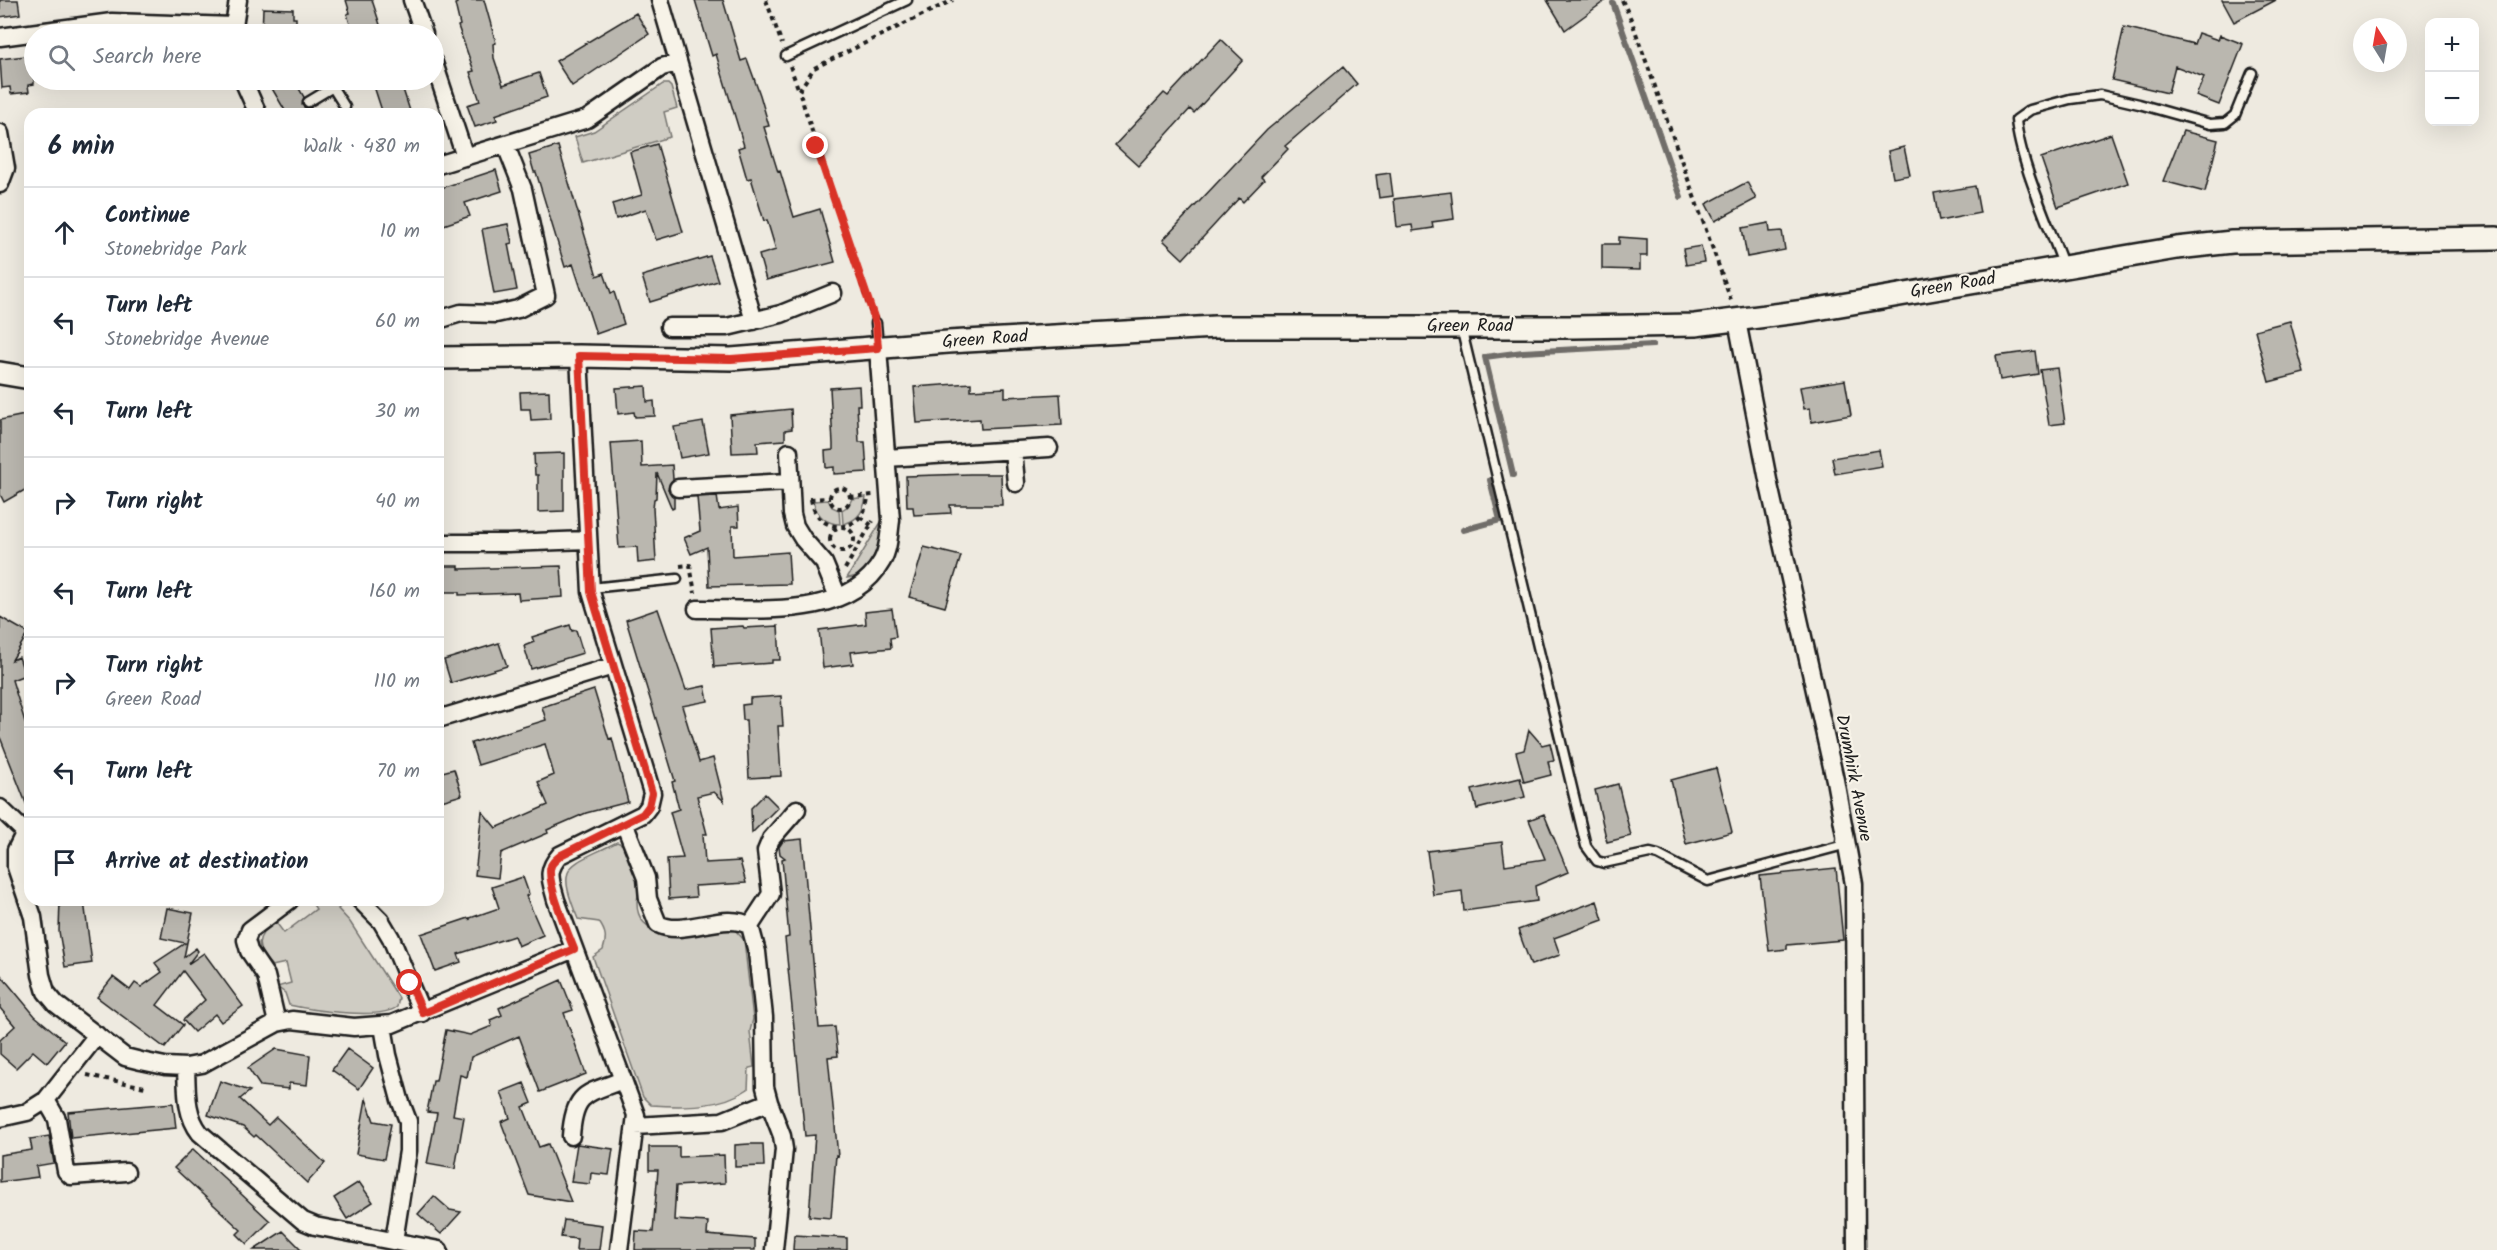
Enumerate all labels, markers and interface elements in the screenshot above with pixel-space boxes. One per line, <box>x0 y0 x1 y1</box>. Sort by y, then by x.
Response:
north arrow <box>2353 18 2407 72</box>
map controls <box>2425 18 2479 126</box>
button: + <box>2425 18 2479 72</box>
search box <box>24 24 444 90</box>
text: Search here <box>93 40 201 75</box>
icon: search <box>45 41 78 74</box>
button: − <box>2425 72 2479 126</box>
text: 6 min <box>48 126 115 168</box>
text: Walk · 480 m <box>303 131 420 163</box>
route end <box>802 132 828 158</box>
text: Continue <box>105 199 190 234</box>
icon: ahead <box>48 216 81 249</box>
text: 10 m <box>380 216 420 248</box>
text: Stonebridge Park <box>105 234 247 266</box>
street label: Green Road <box>1908 265 1999 307</box>
text: Turn left <box>105 289 192 324</box>
icon: left <box>48 306 81 339</box>
text: 60 m <box>375 306 420 338</box>
street label: Green Road <box>1427 312 1514 341</box>
street label: Green Road <box>941 322 1030 357</box>
text: Stonebridge Avenue <box>105 324 269 356</box>
text: Turn left <box>105 395 192 430</box>
icon: left <box>48 396 81 429</box>
text: 30 m <box>375 396 420 428</box>
text: Turn right <box>105 485 203 520</box>
icon: right <box>48 486 81 519</box>
text: 40 m <box>375 486 420 518</box>
text: Turn left <box>105 575 192 610</box>
icon: left <box>48 576 81 609</box>
text: 160 m <box>369 576 420 608</box>
text: Turn right <box>105 649 203 684</box>
icon: right <box>48 666 81 699</box>
text: 110 m <box>374 666 420 698</box>
text: Green Road <box>105 684 201 716</box>
street label: Drumhirk Avenue <box>1826 712 1880 844</box>
text: Turn left <box>105 755 192 790</box>
icon: left <box>48 756 81 789</box>
text: 70 m <box>377 756 420 788</box>
text: Arrive at destination <box>105 845 308 880</box>
icon: arrive <box>48 846 81 879</box>
route start <box>396 969 422 995</box>

